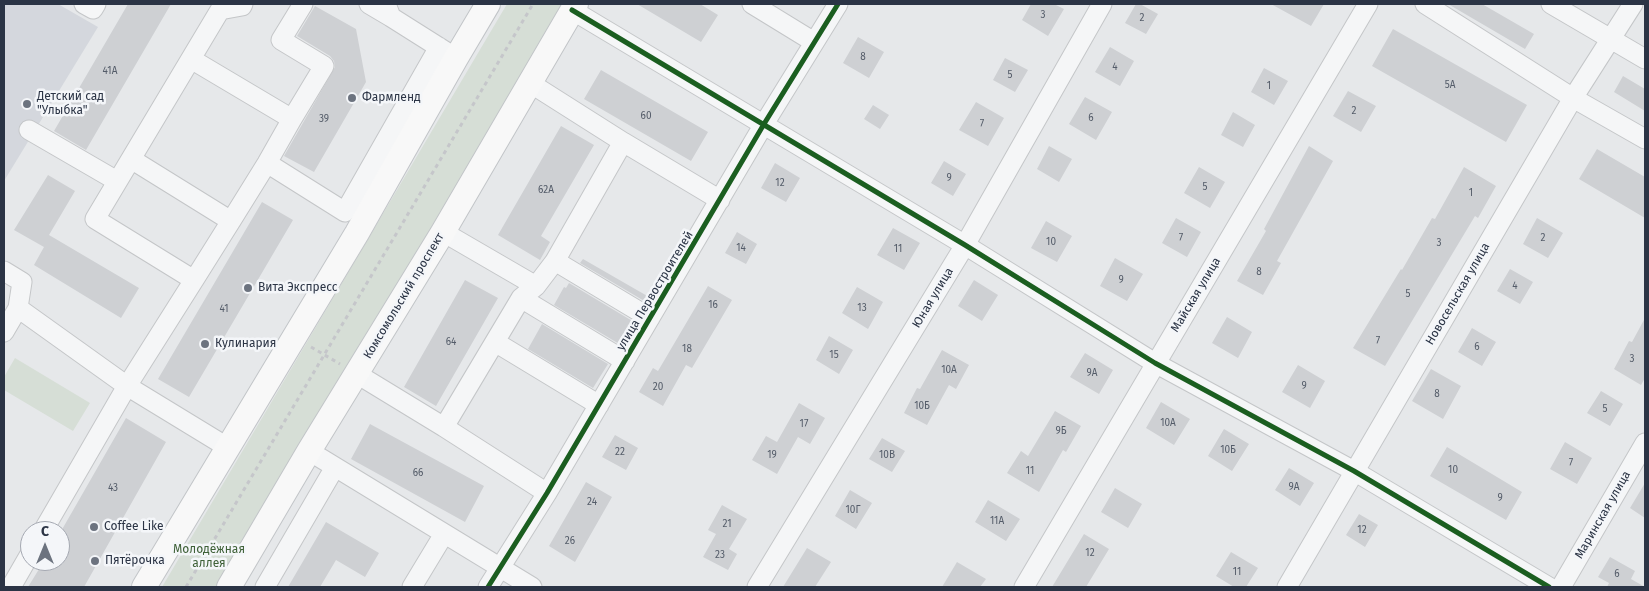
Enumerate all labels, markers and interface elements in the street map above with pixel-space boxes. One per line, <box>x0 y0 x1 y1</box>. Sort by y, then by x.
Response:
house number: 3 <box>1041 9 1045 21</box>
house number: 2 <box>1140 12 1144 24</box>
house number: 8 <box>860 51 866 63</box>
house number: 4 <box>1112 61 1118 73</box>
house number: 41А <box>103 65 117 77</box>
house number: 5 <box>1007 69 1013 81</box>
house number: 5А <box>1445 79 1455 91</box>
house number: 1 <box>1267 80 1271 92</box>
place label: Детский сад "Улыбка" <box>37 90 104 118</box>
place label: Фармленд <box>362 91 421 105</box>
marker: Фармленд <box>346 92 358 104</box>
marker: Детский сад "Улыбка" <box>21 98 33 110</box>
house number: 2 <box>1352 105 1356 117</box>
house number: 60 <box>641 110 651 122</box>
house number: 6 <box>1088 112 1094 124</box>
house number: 39 <box>319 113 329 125</box>
house number: 7 <box>980 118 984 130</box>
house number: 9 <box>946 172 952 184</box>
house number: 12 <box>775 177 785 189</box>
house number: 5 <box>1202 181 1208 193</box>
house number: 62А <box>538 184 554 196</box>
house number: 1 <box>1469 187 1473 199</box>
street label: улица Первостроителей <box>614 229 696 353</box>
street label: Комсомольский проспект <box>361 230 447 362</box>
house number: 7 <box>1179 232 1183 244</box>
house number: 2 <box>1541 232 1545 244</box>
house number: 10 <box>1046 236 1056 248</box>
house number: 3 <box>1437 237 1441 249</box>
street label: Новосельская улица <box>1423 240 1493 348</box>
house number: 14 <box>736 242 746 254</box>
house number: 11 <box>894 243 902 255</box>
street label: Майская улица <box>1168 255 1224 335</box>
street label: Юная улица <box>909 265 957 331</box>
house number: 8 <box>1256 266 1262 278</box>
house number: 9 <box>1118 274 1124 286</box>
house number: 4 <box>1512 280 1518 292</box>
place label: Вита Экспресс <box>258 281 337 295</box>
marker: Вита Экспресс <box>242 282 254 294</box>
house number: 5 <box>1405 288 1411 300</box>
house number: 16 <box>708 299 718 311</box>
house number: 13 <box>857 302 867 314</box>
house number: 41 <box>219 303 229 315</box>
house number: 7 <box>1376 335 1380 347</box>
house number: 64 <box>446 336 456 348</box>
place label: Кулинария <box>215 337 276 351</box>
marker: Кулинария <box>199 338 211 350</box>
house number: 6 <box>1474 341 1480 353</box>
house number: 18 <box>682 343 692 355</box>
house number: 15 <box>829 349 839 361</box>
house number: 3 <box>1630 353 1634 365</box>
house number: 10А <box>941 364 957 376</box>
house number: 9А <box>1087 367 1097 379</box>
house number: 9 <box>1301 380 1307 392</box>
house number: 20 <box>653 381 663 393</box>
house number: 8 <box>1434 388 1440 400</box>
house number: 10Б <box>914 400 930 412</box>
house number: 5 <box>1602 403 1608 415</box>
house number: 10А <box>1160 417 1176 429</box>
house number: 17 <box>800 418 808 430</box>
house number: 9Б <box>1055 425 1067 437</box>
house number: 10Б <box>1220 444 1236 456</box>
house number: 22 <box>615 446 625 458</box>
house number: 19 <box>767 449 777 461</box>
house number: 10В <box>879 449 895 461</box>
house number: 7 <box>1569 457 1573 469</box>
house number: 10 <box>1448 464 1458 476</box>
house number: 11 <box>1026 465 1034 477</box>
house number: 66 <box>413 467 423 479</box>
street label: Маринская улица <box>1572 469 1634 561</box>
house number: 9А <box>1289 481 1299 493</box>
house number: 43 <box>108 482 118 494</box>
house number: 9 <box>1497 492 1503 504</box>
house number: 24 <box>587 496 597 508</box>
house number: 10Г <box>846 504 860 516</box>
house number: 11А <box>990 515 1004 527</box>
house number: 21 <box>722 518 732 530</box>
place label: Coffee Like <box>104 520 164 534</box>
north arrow <box>20 521 70 571</box>
marker: Coffee Like <box>88 521 100 533</box>
text: С <box>41 523 49 540</box>
house number: 12 <box>1357 524 1367 536</box>
house number: 26 <box>565 535 575 547</box>
park label: Молодёжная аллея <box>173 543 245 571</box>
house number: 12 <box>1085 547 1095 559</box>
house number: 23 <box>715 549 725 561</box>
place label: Пятёрочка <box>105 554 165 568</box>
marker: Пятёрочка <box>89 555 101 567</box>
house number: 11 <box>1233 566 1241 578</box>
house number: 6 <box>1614 568 1620 580</box>

